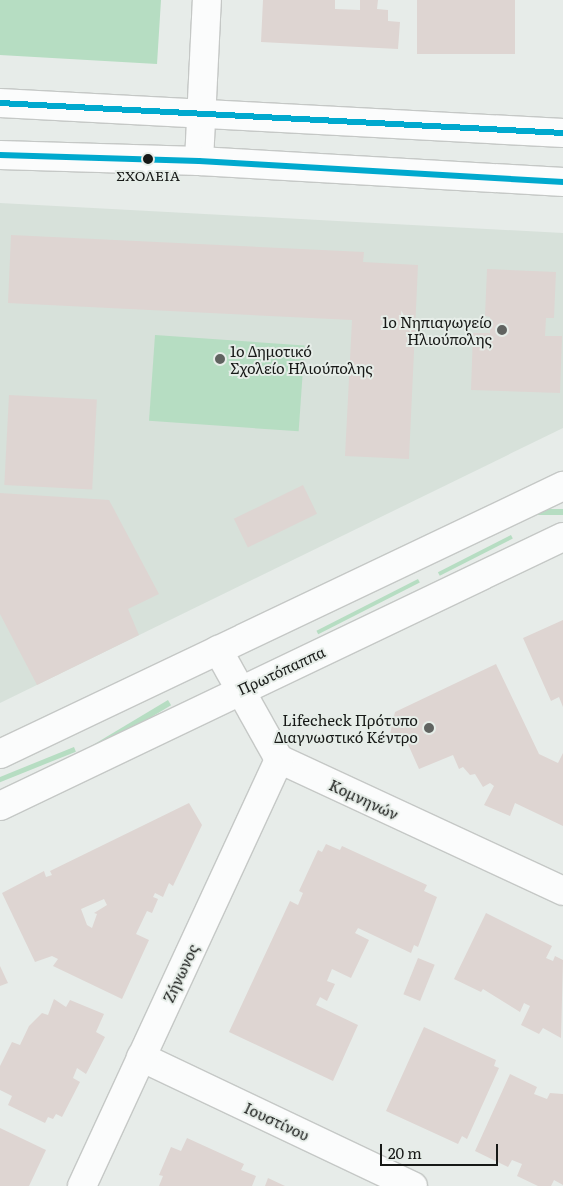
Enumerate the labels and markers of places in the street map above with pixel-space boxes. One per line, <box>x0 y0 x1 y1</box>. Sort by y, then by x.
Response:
marker: ΣΧΟΛΕΙΑ <box>143 154 153 164</box>
place label: ΣΧΟΛΕΙΑ <box>116 167 180 183</box>
place label: 1ο Νηπιαγωγείο Ηλιούπολης <box>382 312 492 347</box>
marker: 1ο Νηπιαγωγείο Ηλιούπολης <box>496 324 508 336</box>
place label: 1ο Δημοτικό Σχολείο Ηλιούπολης <box>230 341 373 376</box>
marker: 1ο Δημοτικό Σχολείο Ηλιούπολης <box>214 353 226 365</box>
place label: Lifecheck Πρότυπο Διαγνωστικό Κέντρο <box>274 710 418 745</box>
marker: Lifecheck Πρότυπο Διαγνωστικό Κέντρο <box>422 721 436 735</box>

